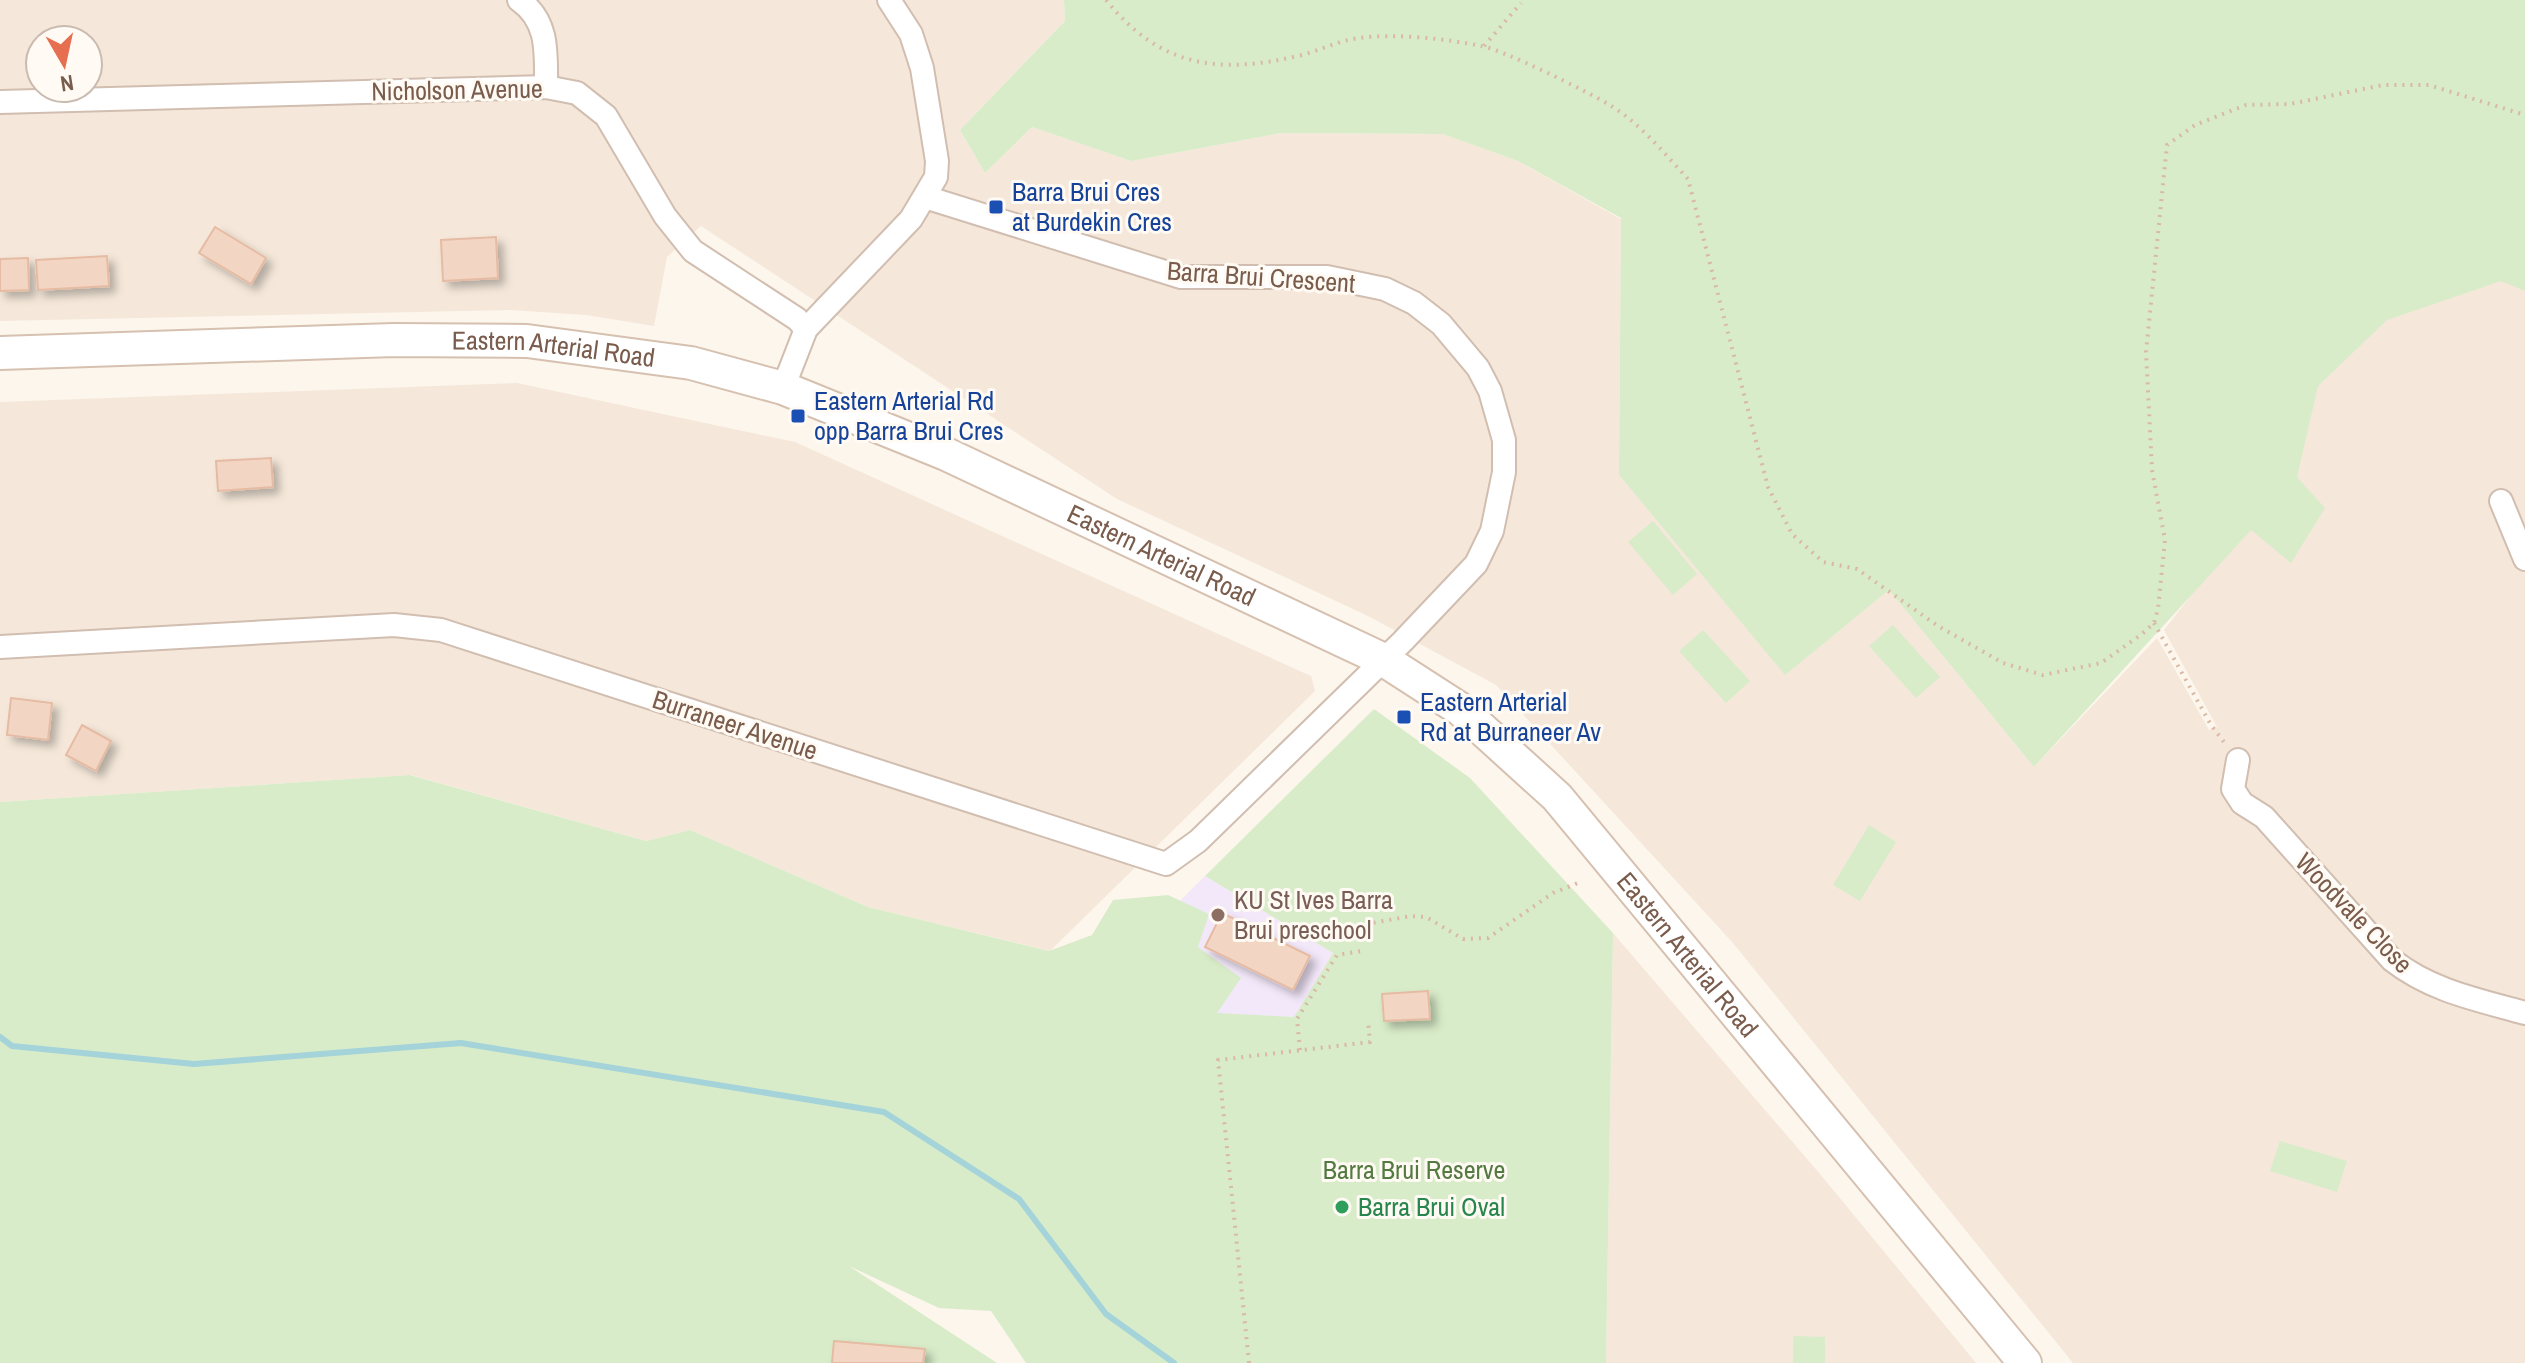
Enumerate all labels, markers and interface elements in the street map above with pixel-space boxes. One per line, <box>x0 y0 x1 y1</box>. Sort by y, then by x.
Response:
north arrow <box>24 24 104 104</box>
text: N <box>58 68 76 100</box>
street label: Nicholson Avenue <box>371 71 543 108</box>
place label: Barra Brui Cres at Burdekin Cres <box>1012 174 1172 239</box>
marker: Barra Brui Cres at Burdekin Cres <box>987 198 1005 216</box>
street label: Barra Brui Crescent <box>1166 252 1356 301</box>
street label: Eastern Arterial Road <box>452 322 657 375</box>
place label: Eastern Arterial Rd opp Barra Brui Cres <box>814 383 1004 448</box>
marker: Eastern Arterial Rd opp Barra Brui Cres <box>789 407 807 425</box>
street label: Eastern Arterial Road <box>1062 496 1261 614</box>
street label: Burraneer Avenue <box>648 681 822 768</box>
place label: Eastern Arterial Rd at Burraneer Av <box>1420 684 1601 749</box>
marker: Eastern Arterial Rd at Burraneer Av <box>1395 708 1413 726</box>
street label: Woodvale Close <box>2288 845 2421 981</box>
street label: Eastern Arterial Road <box>1609 865 1766 1044</box>
place label: KU St Ives Barra Brui preschool <box>1234 882 1393 947</box>
marker: KU St Ives Barra Brui preschool <box>1209 906 1227 924</box>
park label: Barra Brui Reserve <box>1323 1152 1505 1187</box>
place label: Barra Brui Oval <box>1358 1189 1505 1224</box>
marker: Barra Brui Oval <box>1333 1198 1351 1216</box>

